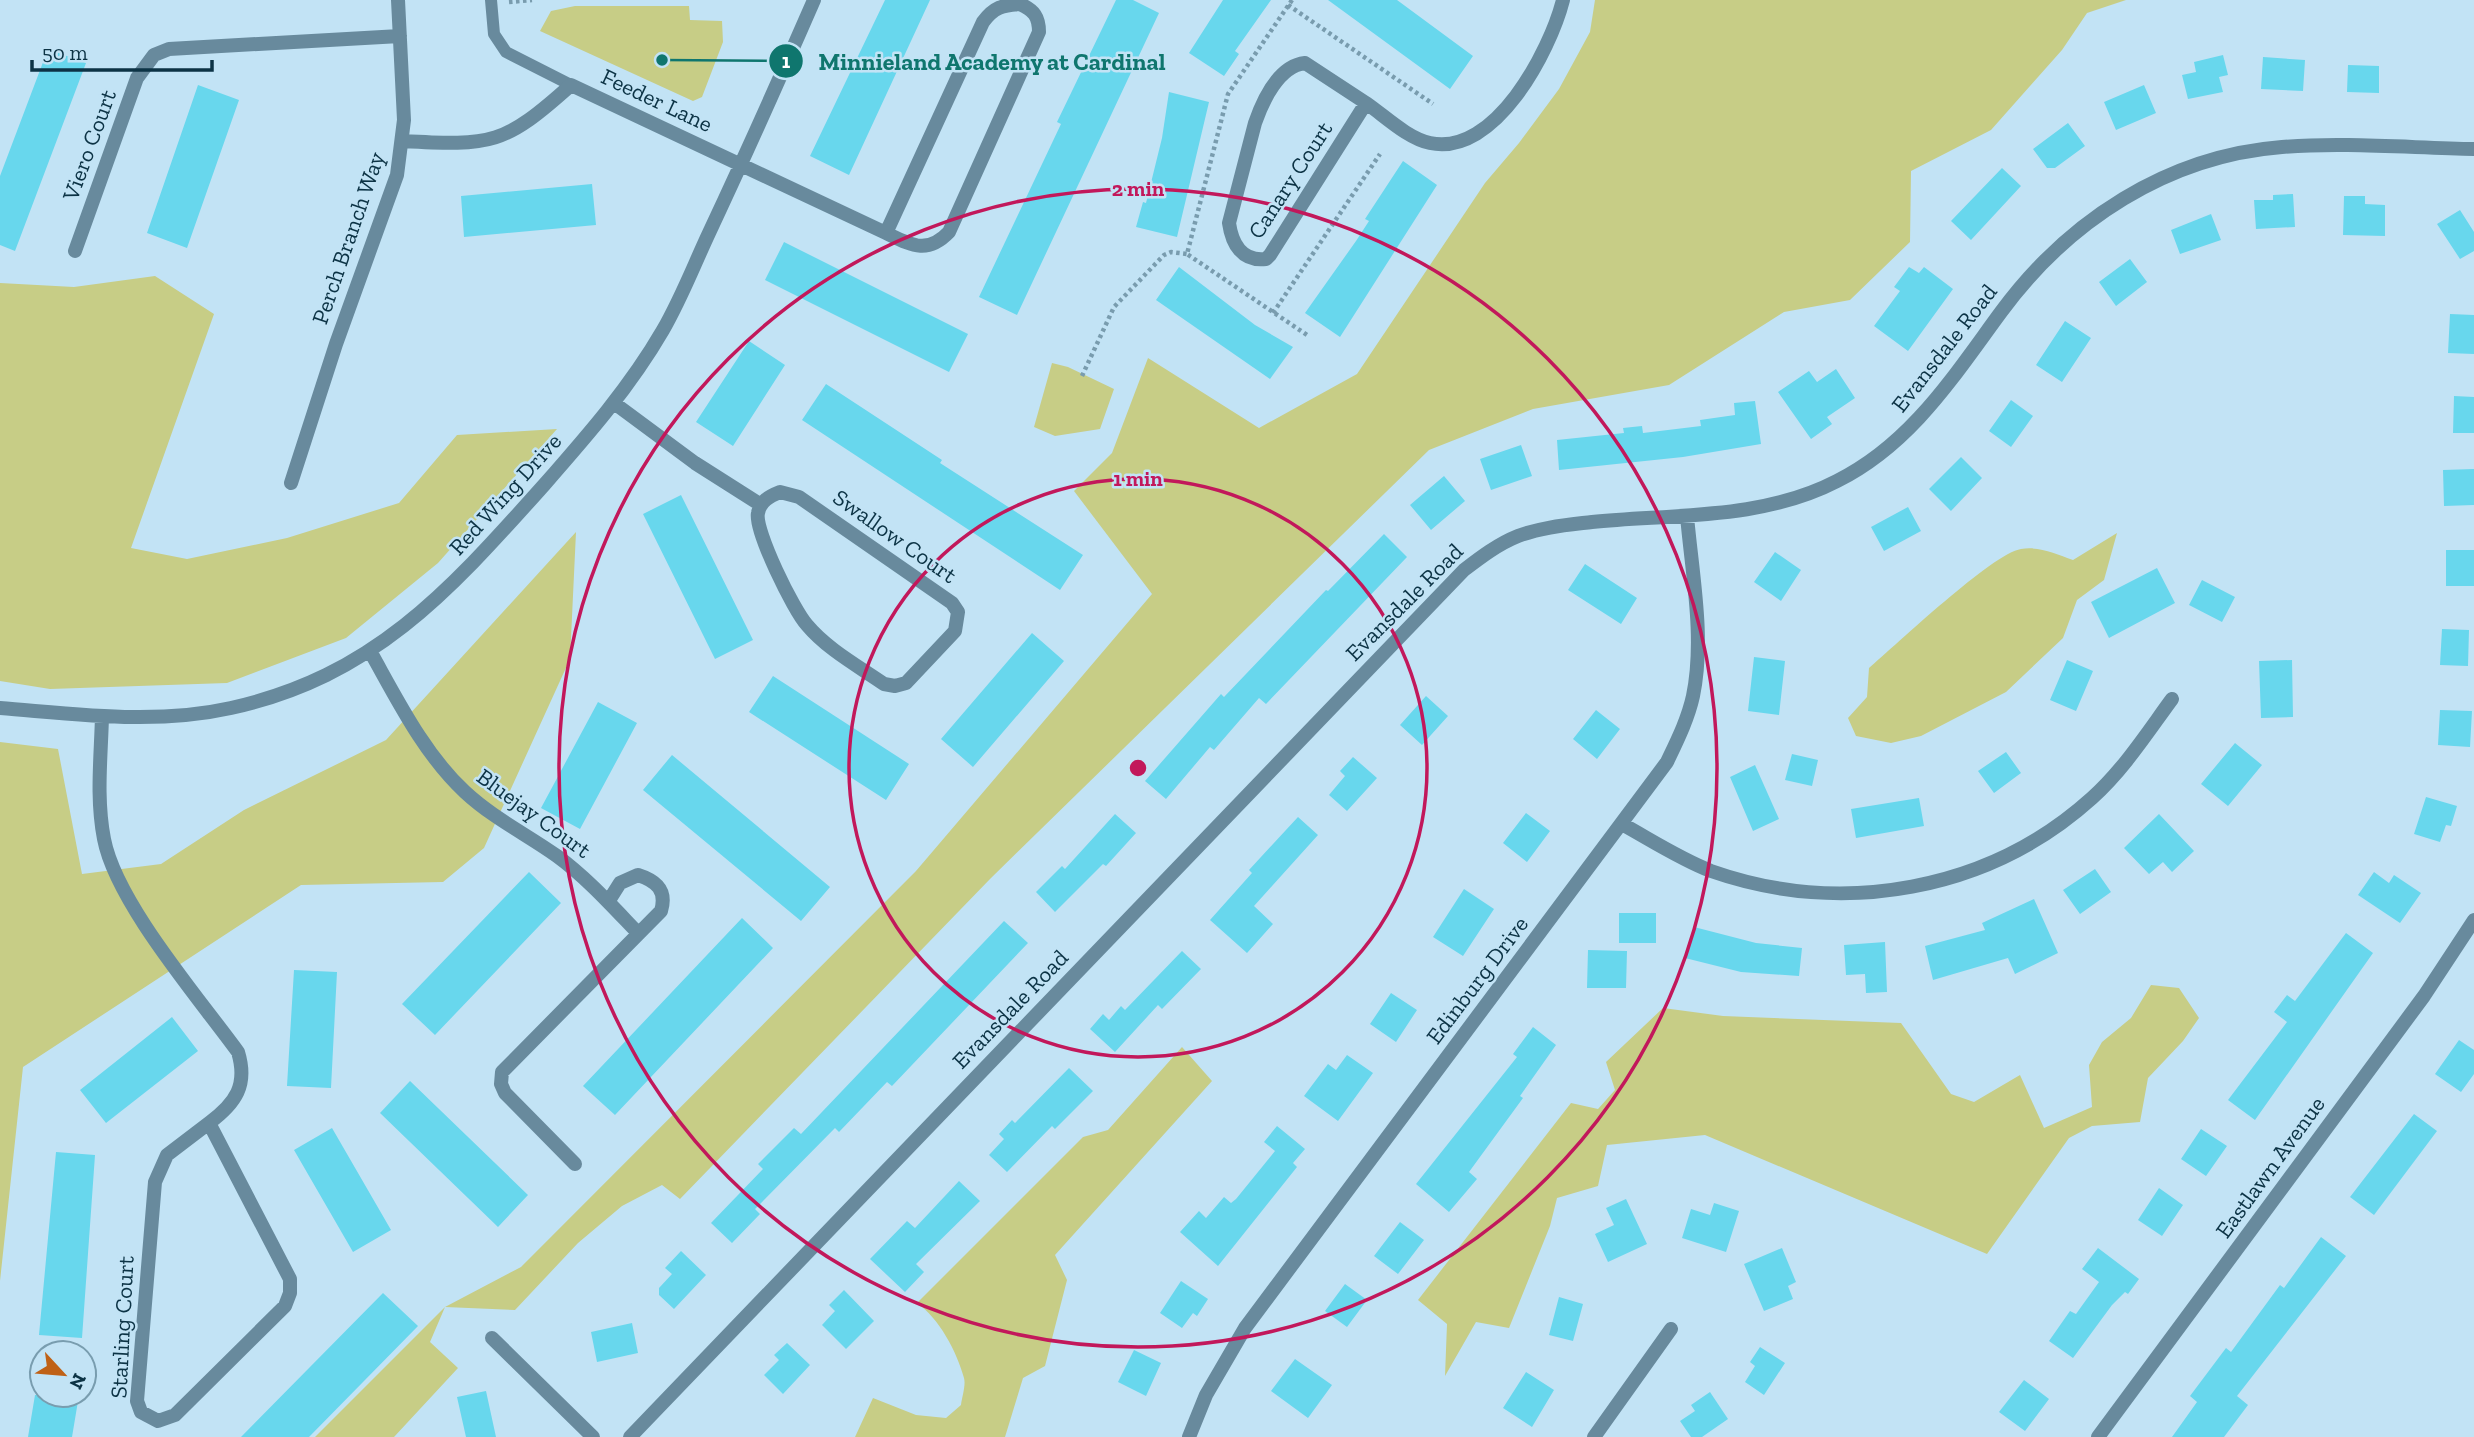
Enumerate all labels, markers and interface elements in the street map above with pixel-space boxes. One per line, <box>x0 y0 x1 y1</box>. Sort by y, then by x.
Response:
scale bar <box>32 28 212 72</box>
callout: Minnieland Academy at Cardinal <box>769 39 1180 84</box>
text: 50 m <box>42 40 88 65</box>
text: Minnieland Academy at Cardinal <box>818 47 1166 76</box>
text: 1 <box>782 48 791 73</box>
street label: Feeder Lane <box>597 62 717 138</box>
street label: Viero Court <box>56 85 122 205</box>
street label: Canary Court <box>1242 116 1339 244</box>
street label: Perch Branch Way <box>305 148 391 328</box>
text: 2 min <box>1112 176 1165 201</box>
street label: Evansdale Road <box>1885 278 2003 418</box>
street label: Red Wing Drive <box>443 427 567 561</box>
text: 1 min <box>1113 466 1163 491</box>
street label: Swallow Court <box>828 483 963 589</box>
street label: Evansdale Road <box>1339 537 1469 667</box>
centre of rings <box>1126 756 1150 780</box>
street label: Bluejay Court <box>471 762 597 864</box>
street label: Edinburg Drive <box>1420 911 1534 1049</box>
street label: Evansdale Road <box>946 943 1074 1074</box>
street label: Eastlawn Avenue <box>2209 1091 2331 1243</box>
street label: Starling Court <box>104 1255 140 1399</box>
north arrow <box>28 1339 98 1409</box>
text: N <box>64 1370 91 1393</box>

